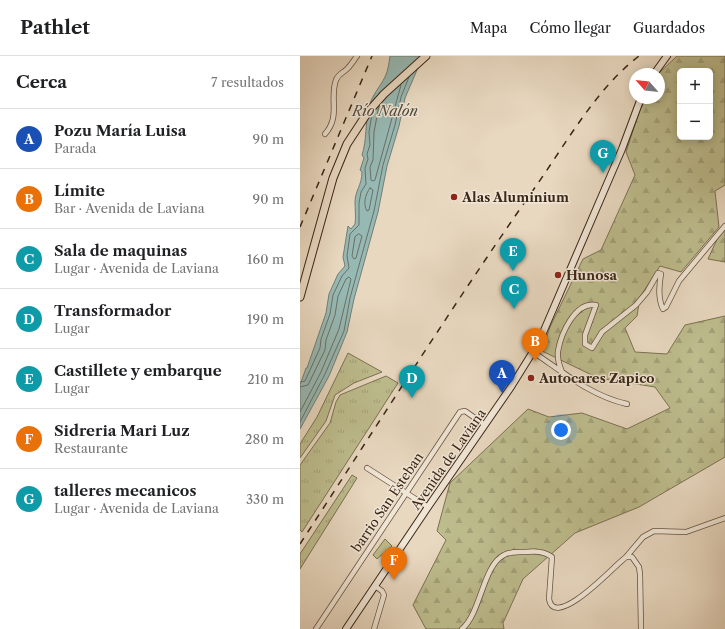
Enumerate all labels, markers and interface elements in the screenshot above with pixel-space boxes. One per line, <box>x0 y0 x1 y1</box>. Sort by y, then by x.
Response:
text: Pathlet <box>20 16 90 39</box>
text: Mapa <box>470 19 507 37</box>
text: Cómo llegar <box>529 19 611 37</box>
text: Guardados <box>633 19 705 37</box>
north arrow <box>629 68 665 104</box>
map controls <box>677 68 713 140</box>
button: + <box>677 68 713 104</box>
text: Cerca <box>16 72 67 92</box>
text: 7 resultados <box>211 74 284 90</box>
water label: Río Nalón <box>351 102 418 120</box>
button: − <box>677 104 713 140</box>
text: Pozu María Luisa <box>54 121 186 140</box>
text: A <box>24 131 34 147</box>
text: 90 m <box>253 131 284 147</box>
text: Parada <box>54 140 96 156</box>
pin: G <box>590 140 616 173</box>
text: Límite <box>54 181 105 200</box>
place label: Alas Aluminium <box>461 189 569 205</box>
text: B <box>24 191 34 207</box>
text: 90 m <box>253 191 284 207</box>
marker: Alas Aluminium <box>449 192 459 202</box>
text: Bar · Avenida de Laviana <box>54 200 205 216</box>
pin: E <box>500 238 526 271</box>
text: Sala de maquinas <box>54 241 187 260</box>
text: C <box>24 251 34 267</box>
text: 160 m <box>247 251 284 267</box>
text: Lugar · Avenida de Laviana <box>54 260 219 276</box>
place label: Hunosa <box>566 267 617 283</box>
marker: Hunosa <box>553 270 563 280</box>
pin: C <box>501 276 527 309</box>
text: Transformador <box>54 301 171 320</box>
text: D <box>23 311 35 327</box>
text: 190 m <box>247 311 284 327</box>
text: Lugar <box>54 320 90 336</box>
pin: B <box>522 328 548 361</box>
pin: A <box>489 360 515 393</box>
text: Castillete y embarque <box>54 361 222 380</box>
pin: D <box>399 365 425 398</box>
place label: Autocares Zapico <box>538 370 655 386</box>
text: E <box>24 371 34 387</box>
text: 210 m <box>247 371 284 387</box>
marker: Autocares Zapico <box>526 373 536 383</box>
text: Lugar <box>54 380 90 396</box>
street label: Avenida de Laviana <box>407 405 489 513</box>
your location <box>551 420 571 440</box>
text: Sidreria Mari Luz <box>54 421 190 440</box>
text: F <box>25 431 33 447</box>
text: 280 m <box>245 431 284 447</box>
text: Restaurante <box>54 440 128 456</box>
street label: barrio San Esteban <box>348 449 426 555</box>
text: talleres mecanicos <box>54 481 196 500</box>
text: G <box>23 491 35 507</box>
text: 330 m <box>246 491 284 507</box>
text: Lugar · Avenida de Laviana <box>54 500 219 516</box>
pin: F <box>381 547 407 580</box>

